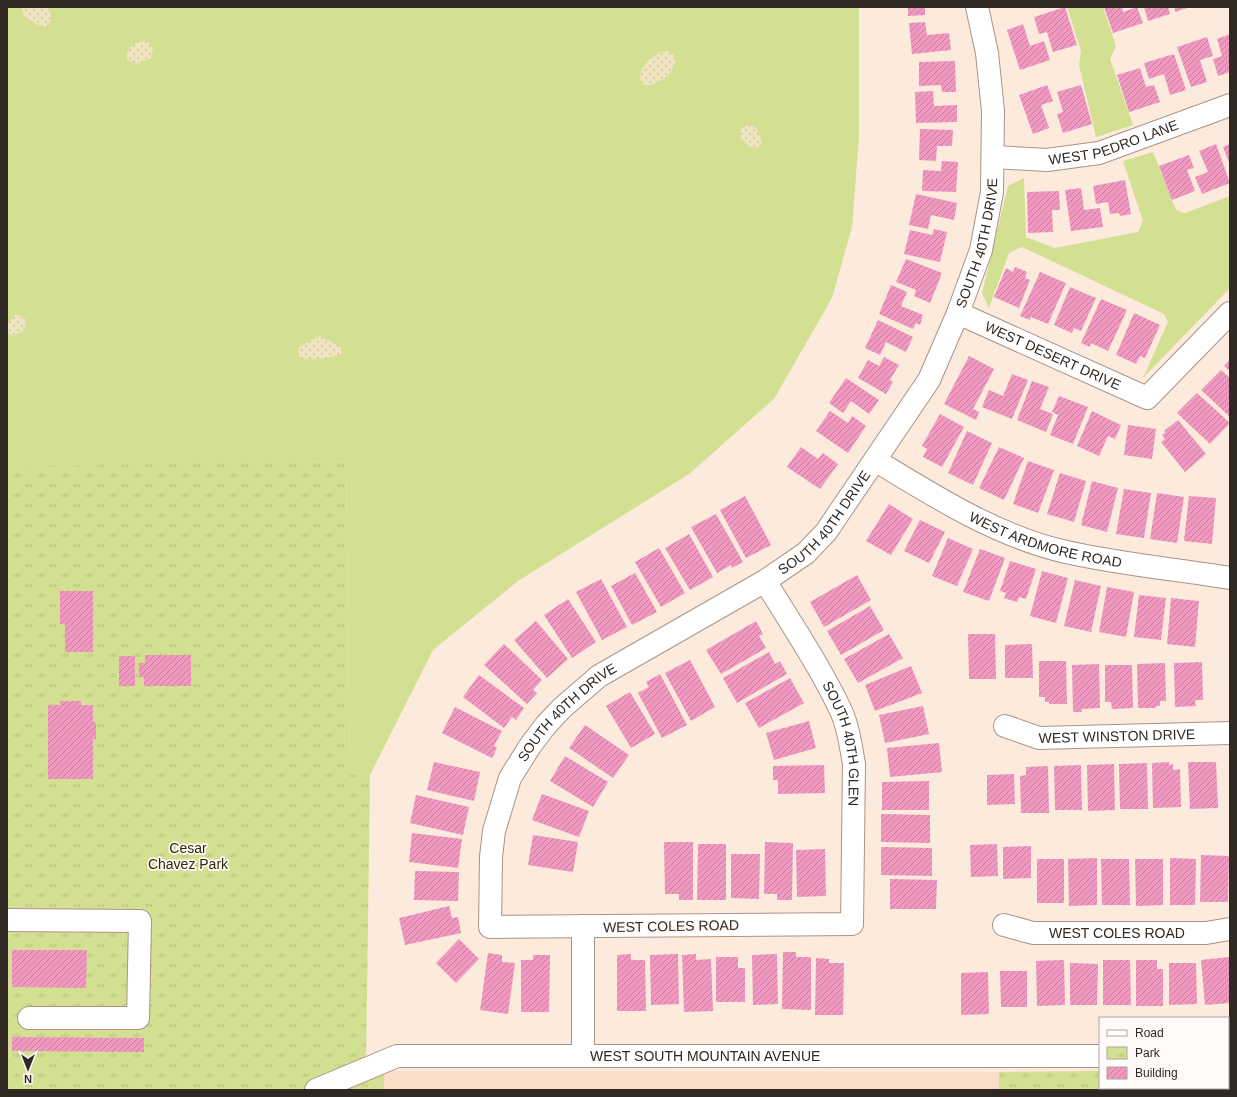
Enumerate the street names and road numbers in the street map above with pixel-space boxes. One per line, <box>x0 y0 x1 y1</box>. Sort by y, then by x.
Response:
street label: WEST PEDRO LANE <box>1048 117 1180 168</box>
street label: SOUTH 40TH DRIVE <box>953 178 1001 310</box>
street label: WEST DESERT DRIVE <box>982 318 1123 393</box>
street label: SOUTH 40TH DRIVE <box>775 467 873 578</box>
street label: WEST ARDMORE ROAD <box>967 508 1123 570</box>
street label: SOUTH 40TH DRIVE <box>514 660 619 764</box>
street label: SOUTH 40TH GLEN <box>819 678 862 806</box>
street label: WEST WINSTON DRIVE <box>1038 726 1195 746</box>
street label: WEST COLES ROAD <box>603 917 739 935</box>
street label: WEST COLES ROAD <box>1049 925 1185 941</box>
street label: WEST SOUTH MOUNTAIN AVENUE <box>590 1048 820 1064</box>

